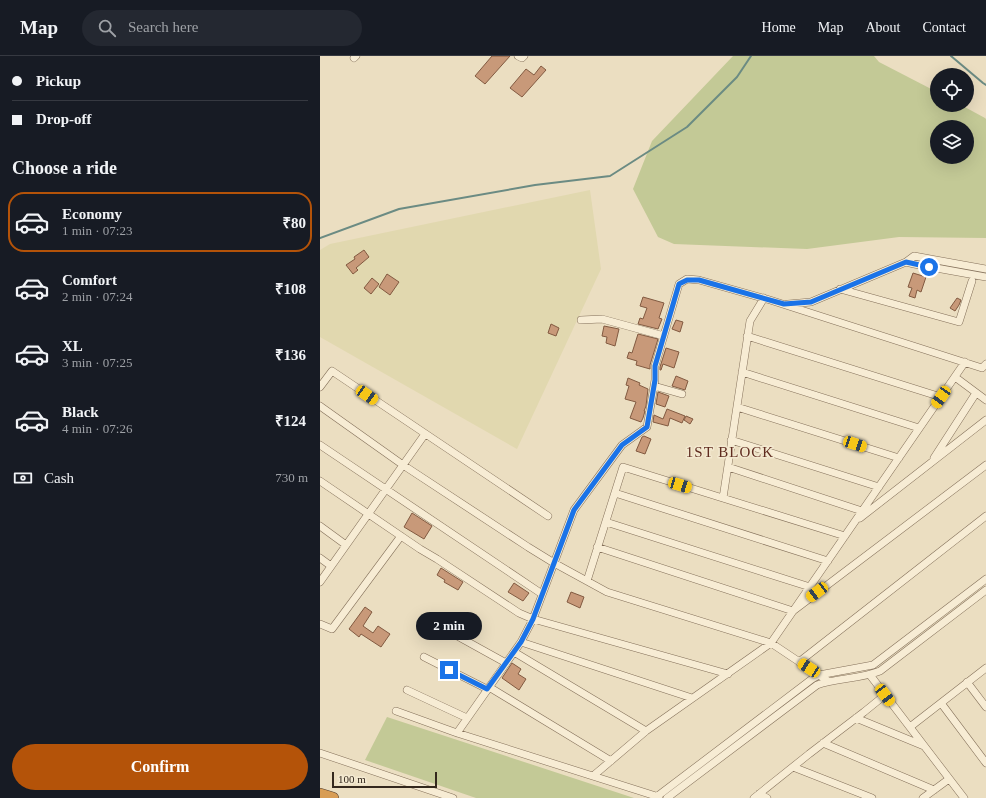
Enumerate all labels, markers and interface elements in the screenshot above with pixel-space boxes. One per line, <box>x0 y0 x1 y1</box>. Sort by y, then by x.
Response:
search box <box>82 10 362 46</box>
text: Map <box>20 17 58 38</box>
icon: search <box>96 17 118 39</box>
text: Search here <box>128 19 198 35</box>
text: Home <box>762 20 796 35</box>
text: Map <box>818 20 843 35</box>
text: About <box>865 20 900 35</box>
text: Contact <box>922 20 966 35</box>
map controls <box>930 68 974 164</box>
button: locate <box>930 68 974 112</box>
text: Pickup <box>36 73 81 89</box>
text: Drop-off <box>36 111 92 127</box>
button: layers <box>930 120 974 164</box>
text: Choose a ride <box>12 158 117 178</box>
icon: car <box>14 204 50 240</box>
text: Economy <box>62 206 122 222</box>
text: ₹80 <box>282 215 306 231</box>
text: 1 min · 07:23 <box>62 223 132 238</box>
route start <box>920 258 938 276</box>
icon: car <box>14 270 50 306</box>
text: Comfort <box>62 272 117 288</box>
text: ₹108 <box>275 281 306 297</box>
text: 2 min · 07:24 <box>62 289 132 304</box>
icon: car <box>14 336 50 372</box>
text: XL <box>62 338 83 354</box>
text: ₹136 <box>275 347 306 363</box>
text: 3 min · 07:25 <box>62 355 132 370</box>
car <box>354 383 380 407</box>
car <box>929 384 953 410</box>
icon: car <box>14 402 50 438</box>
text: Black <box>62 404 99 420</box>
text: ₹124 <box>275 413 306 429</box>
text: 4 min · 07:26 <box>62 421 132 436</box>
car <box>842 435 868 453</box>
district label: 1ST BLOCK <box>686 444 774 460</box>
icon: cash <box>12 467 34 489</box>
text: Cash <box>44 470 74 486</box>
text: 730 m <box>275 470 308 485</box>
car <box>667 476 693 494</box>
car <box>804 580 830 604</box>
callout: 2 min <box>416 612 482 640</box>
text: 2 min <box>433 618 465 633</box>
car <box>796 656 822 680</box>
route end <box>440 661 458 679</box>
car <box>873 682 897 708</box>
button: Confirm <box>12 744 308 790</box>
scale bar <box>332 770 437 789</box>
text: 100 m <box>338 773 366 785</box>

